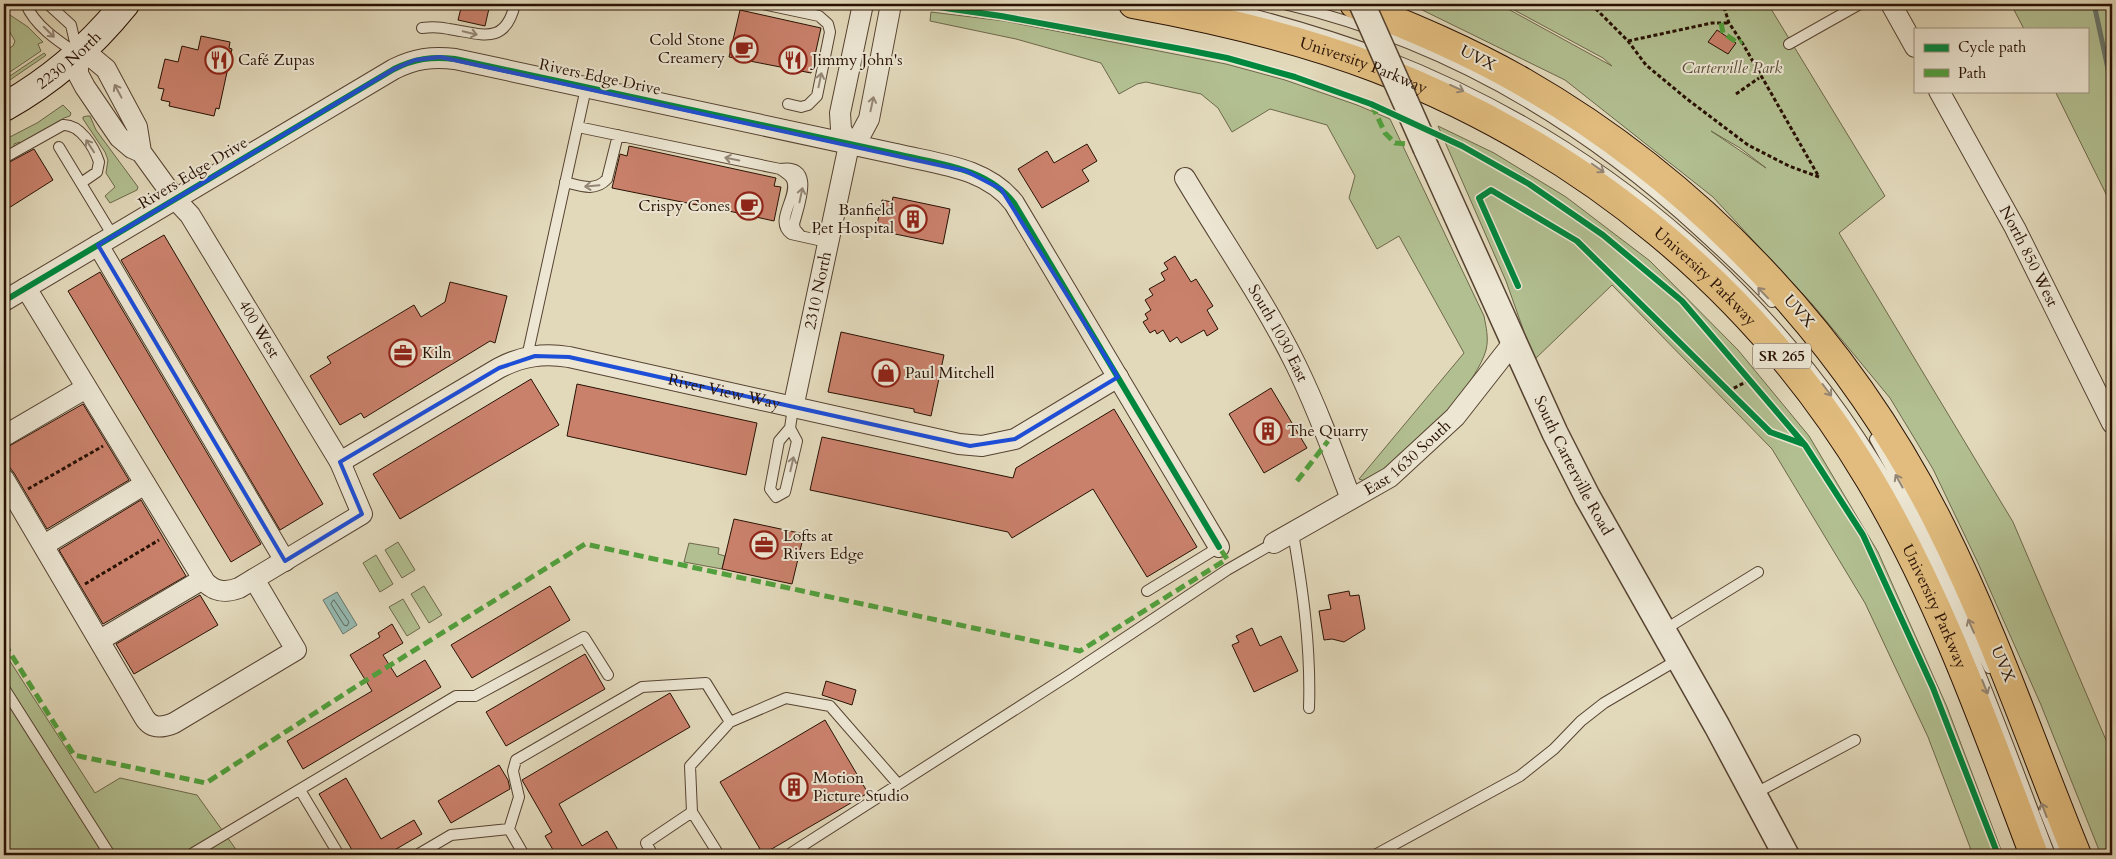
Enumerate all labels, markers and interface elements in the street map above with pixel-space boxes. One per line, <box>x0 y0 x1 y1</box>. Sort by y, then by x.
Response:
street label: 2230 North <box>32 26 106 95</box>
one-way arrow <box>43 26 55 38</box>
legend <box>1914 28 2088 92</box>
one-way arrow <box>461 29 477 38</box>
place label: Cold Stone Creamery <box>649 29 726 69</box>
street label: University Parkway <box>1297 32 1431 99</box>
cafe icon: Cold Stone Creamery <box>729 34 759 64</box>
text: Cycle path <box>1958 37 2027 57</box>
street label: UVX <box>1456 40 1500 76</box>
restaurant icon: Café Zupas <box>204 45 234 75</box>
restaurant icon: Jimmy John's <box>778 45 808 75</box>
place label: Café Zupas <box>238 49 315 71</box>
place label: Jimmy John's <box>810 49 903 71</box>
street label: Rivers Edge Drive <box>537 53 663 101</box>
park label: Carterville Park <box>1682 57 1782 79</box>
text: Path <box>1958 63 1987 83</box>
one-way arrow <box>816 73 825 89</box>
one-way arrow <box>113 83 123 98</box>
one-way arrow <box>1449 83 1464 93</box>
one-way arrow <box>867 97 877 113</box>
street label: Rivers Edge Drive <box>134 132 252 214</box>
one-way arrow <box>84 139 94 153</box>
one-way arrow <box>725 154 741 163</box>
one-way arrow <box>1591 163 1605 173</box>
one-way arrow <box>585 181 601 190</box>
one-way arrow <box>797 187 806 203</box>
cafe icon: Crispy Cones <box>734 191 764 221</box>
place label: Crispy Cones <box>638 195 730 217</box>
place label: Banfield Pet Hospital <box>811 199 894 239</box>
street label: North 850 West <box>1994 202 2063 310</box>
building icon: Banfield Pet Hospital <box>898 204 928 234</box>
street label: University Parkway <box>1649 222 1762 331</box>
street label: 2310 North <box>799 249 837 332</box>
street label: South 1030 East <box>1243 280 1313 385</box>
one-way arrow <box>1757 287 1769 299</box>
street label: UVX <box>1778 290 1820 333</box>
street label: 400 West <box>233 296 285 362</box>
office icon: Kiln <box>388 338 418 368</box>
place label: Kiln <box>422 342 452 364</box>
road number: SR 265 <box>1753 344 1811 368</box>
shop icon: Paul Mitchell <box>871 358 901 388</box>
place label: Paul Mitchell <box>905 362 995 384</box>
street label: River View Way <box>666 368 783 415</box>
one-way arrow <box>1822 383 1833 396</box>
street label: South Carterville Road <box>1528 392 1618 540</box>
street label: East 1630 South <box>1360 415 1456 501</box>
building icon: The Quarry <box>1253 416 1283 446</box>
place label: The Quarry <box>1287 420 1369 442</box>
one-way arrow <box>788 457 797 473</box>
one-way arrow <box>1894 473 1904 488</box>
place label: Lofts at Rivers Edge <box>783 525 864 565</box>
office icon: Lofts at Rivers Edge <box>749 530 779 560</box>
street label: University Parkway <box>1896 540 1972 673</box>
one-way arrow <box>1965 619 1975 634</box>
street label: UVX <box>1986 642 2021 686</box>
one-way arrow <box>1981 679 1990 694</box>
place label: Motion Picture Studio <box>813 767 909 807</box>
building icon: Motion Picture Studio <box>779 772 809 802</box>
one-way arrow <box>2039 803 2048 818</box>

